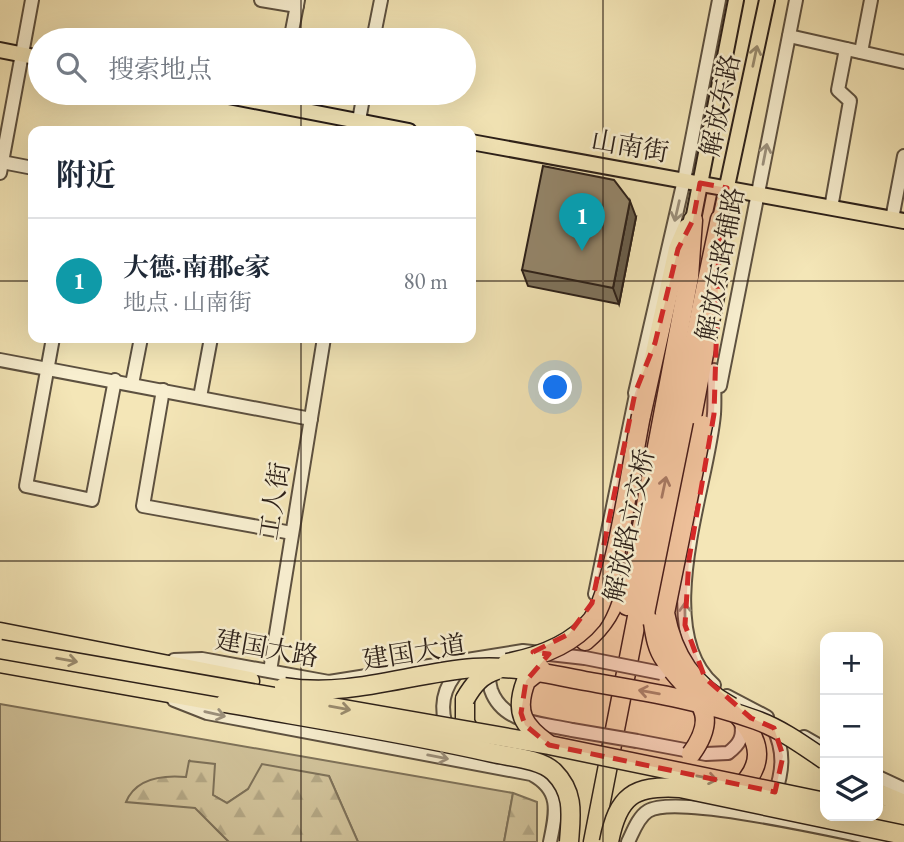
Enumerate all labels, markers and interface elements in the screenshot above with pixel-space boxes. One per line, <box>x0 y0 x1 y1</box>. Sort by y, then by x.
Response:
search box <box>28 28 476 105</box>
one-way arrow <box>749 45 763 68</box>
icon: search <box>52 48 90 86</box>
street label: 解放东路 <box>693 51 747 159</box>
text: 搜索地点 <box>108 52 212 86</box>
street label: 山南街 <box>589 122 671 170</box>
one-way arrow <box>758 143 772 166</box>
text: 附近 <box>56 155 116 194</box>
street label: 解放东路辅路 <box>688 184 752 344</box>
pin: 1 <box>559 193 605 251</box>
one-way arrow <box>669 199 683 222</box>
text: 大德·南郡e家 <box>123 250 270 284</box>
text: 1 <box>73 266 85 296</box>
text: 80 m <box>403 266 448 296</box>
text: 地点 · 山南街 <box>123 287 252 317</box>
your location <box>538 370 572 404</box>
street label: 解放路立交桥 <box>596 445 662 605</box>
street label: 工人街 <box>251 460 297 542</box>
one-way arrow <box>657 476 671 499</box>
one-way arrow <box>678 602 692 625</box>
street label: 建国大路 <box>213 622 321 674</box>
street label: 建国大道 <box>360 627 468 677</box>
map controls <box>820 632 883 821</box>
button: + <box>820 632 883 695</box>
one-way arrow <box>55 654 78 668</box>
one-way arrow <box>638 685 661 698</box>
button: − <box>820 695 883 758</box>
one-way arrow <box>328 702 350 715</box>
one-way arrow <box>203 708 226 722</box>
one-way arrow <box>426 750 449 764</box>
button: layers <box>820 758 883 821</box>
one-way arrow <box>695 772 718 786</box>

